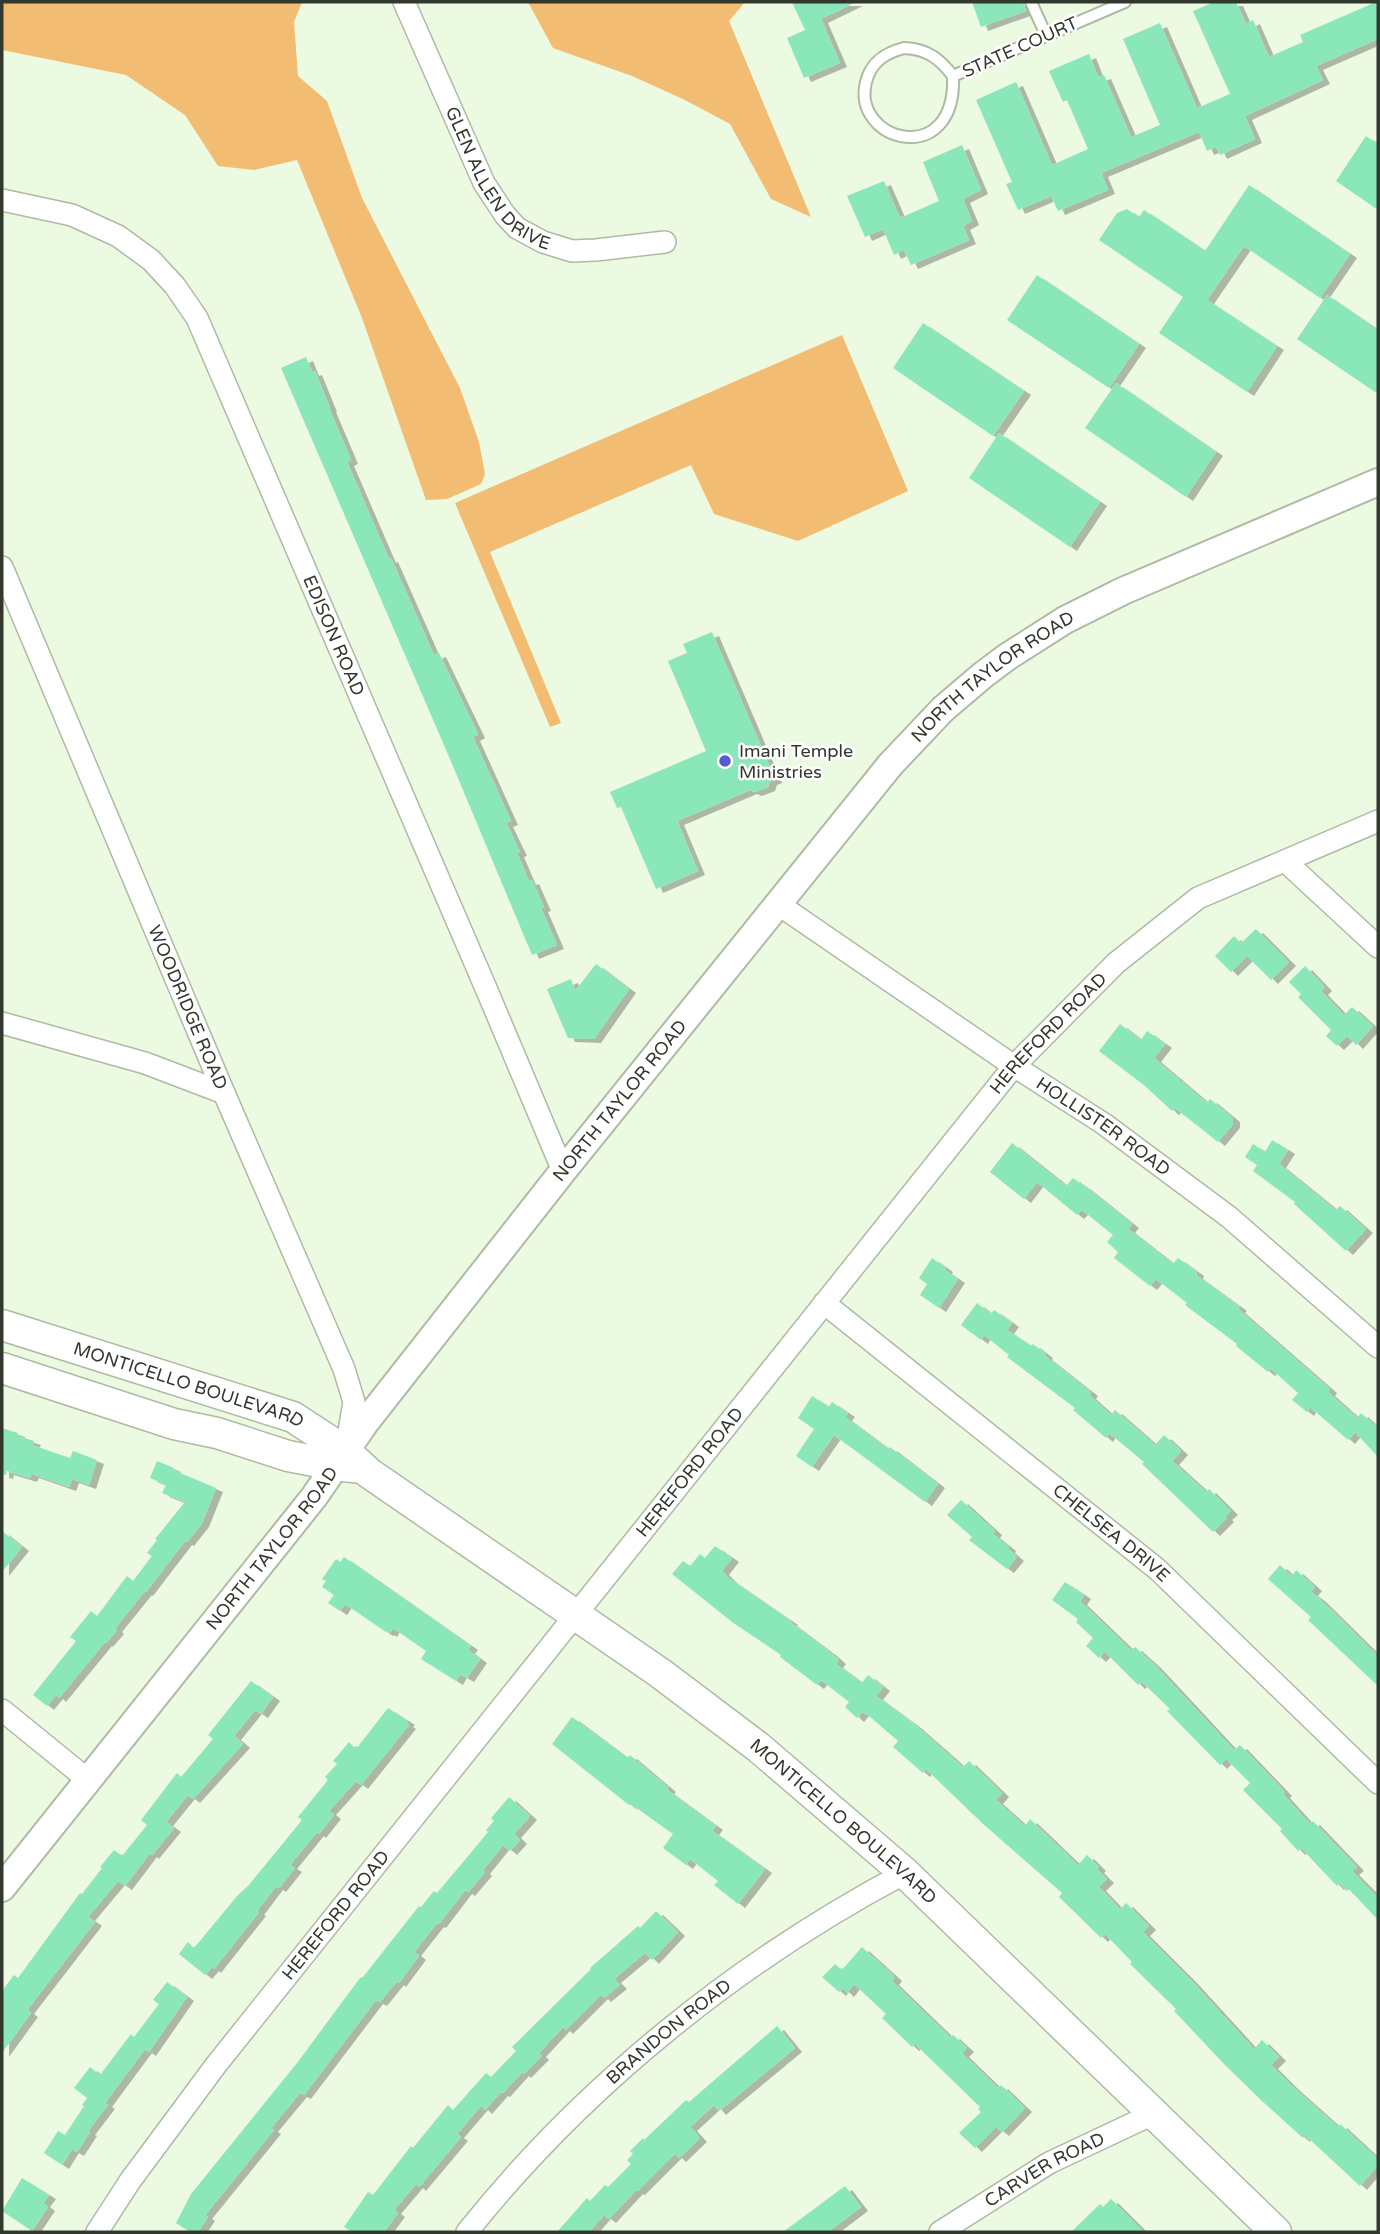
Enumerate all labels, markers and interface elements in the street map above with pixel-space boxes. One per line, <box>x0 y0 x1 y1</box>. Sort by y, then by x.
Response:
street label: STATE COURT <box>959 12 1081 82</box>
street label: GLEN ALLEN DRIVE <box>441 103 553 255</box>
street label: EDISON ROAD <box>298 572 370 699</box>
street label: NORTH TAYLOR ROAD <box>906 606 1078 747</box>
place label: Imani Temple Ministries <box>739 740 853 783</box>
marker: Imani Temple Ministries <box>717 753 733 769</box>
street label: WOODRIDGE ROAD <box>143 922 232 1093</box>
street label: HEREFORD ROAD <box>985 968 1111 1098</box>
street label: NORTH TAYLOR ROAD <box>548 1015 692 1186</box>
street label: HOLLISTER ROAD <box>1032 1072 1175 1181</box>
street label: MONTICELLO BOULEVARD <box>71 1337 308 1432</box>
street label: HEREFORD ROAD <box>631 1403 748 1541</box>
street label: NORTH TAYLOR ROAD <box>201 1462 343 1634</box>
street label: CHELSEA DRIVE <box>1048 1479 1175 1587</box>
street label: MONTICELLO BOULEVARD <box>745 1734 941 1909</box>
street label: HEREFORD ROAD <box>277 1846 394 1984</box>
street label: BRANDON ROAD <box>602 1974 735 2089</box>
street label: CARVER ROAD <box>980 2127 1108 2212</box>

